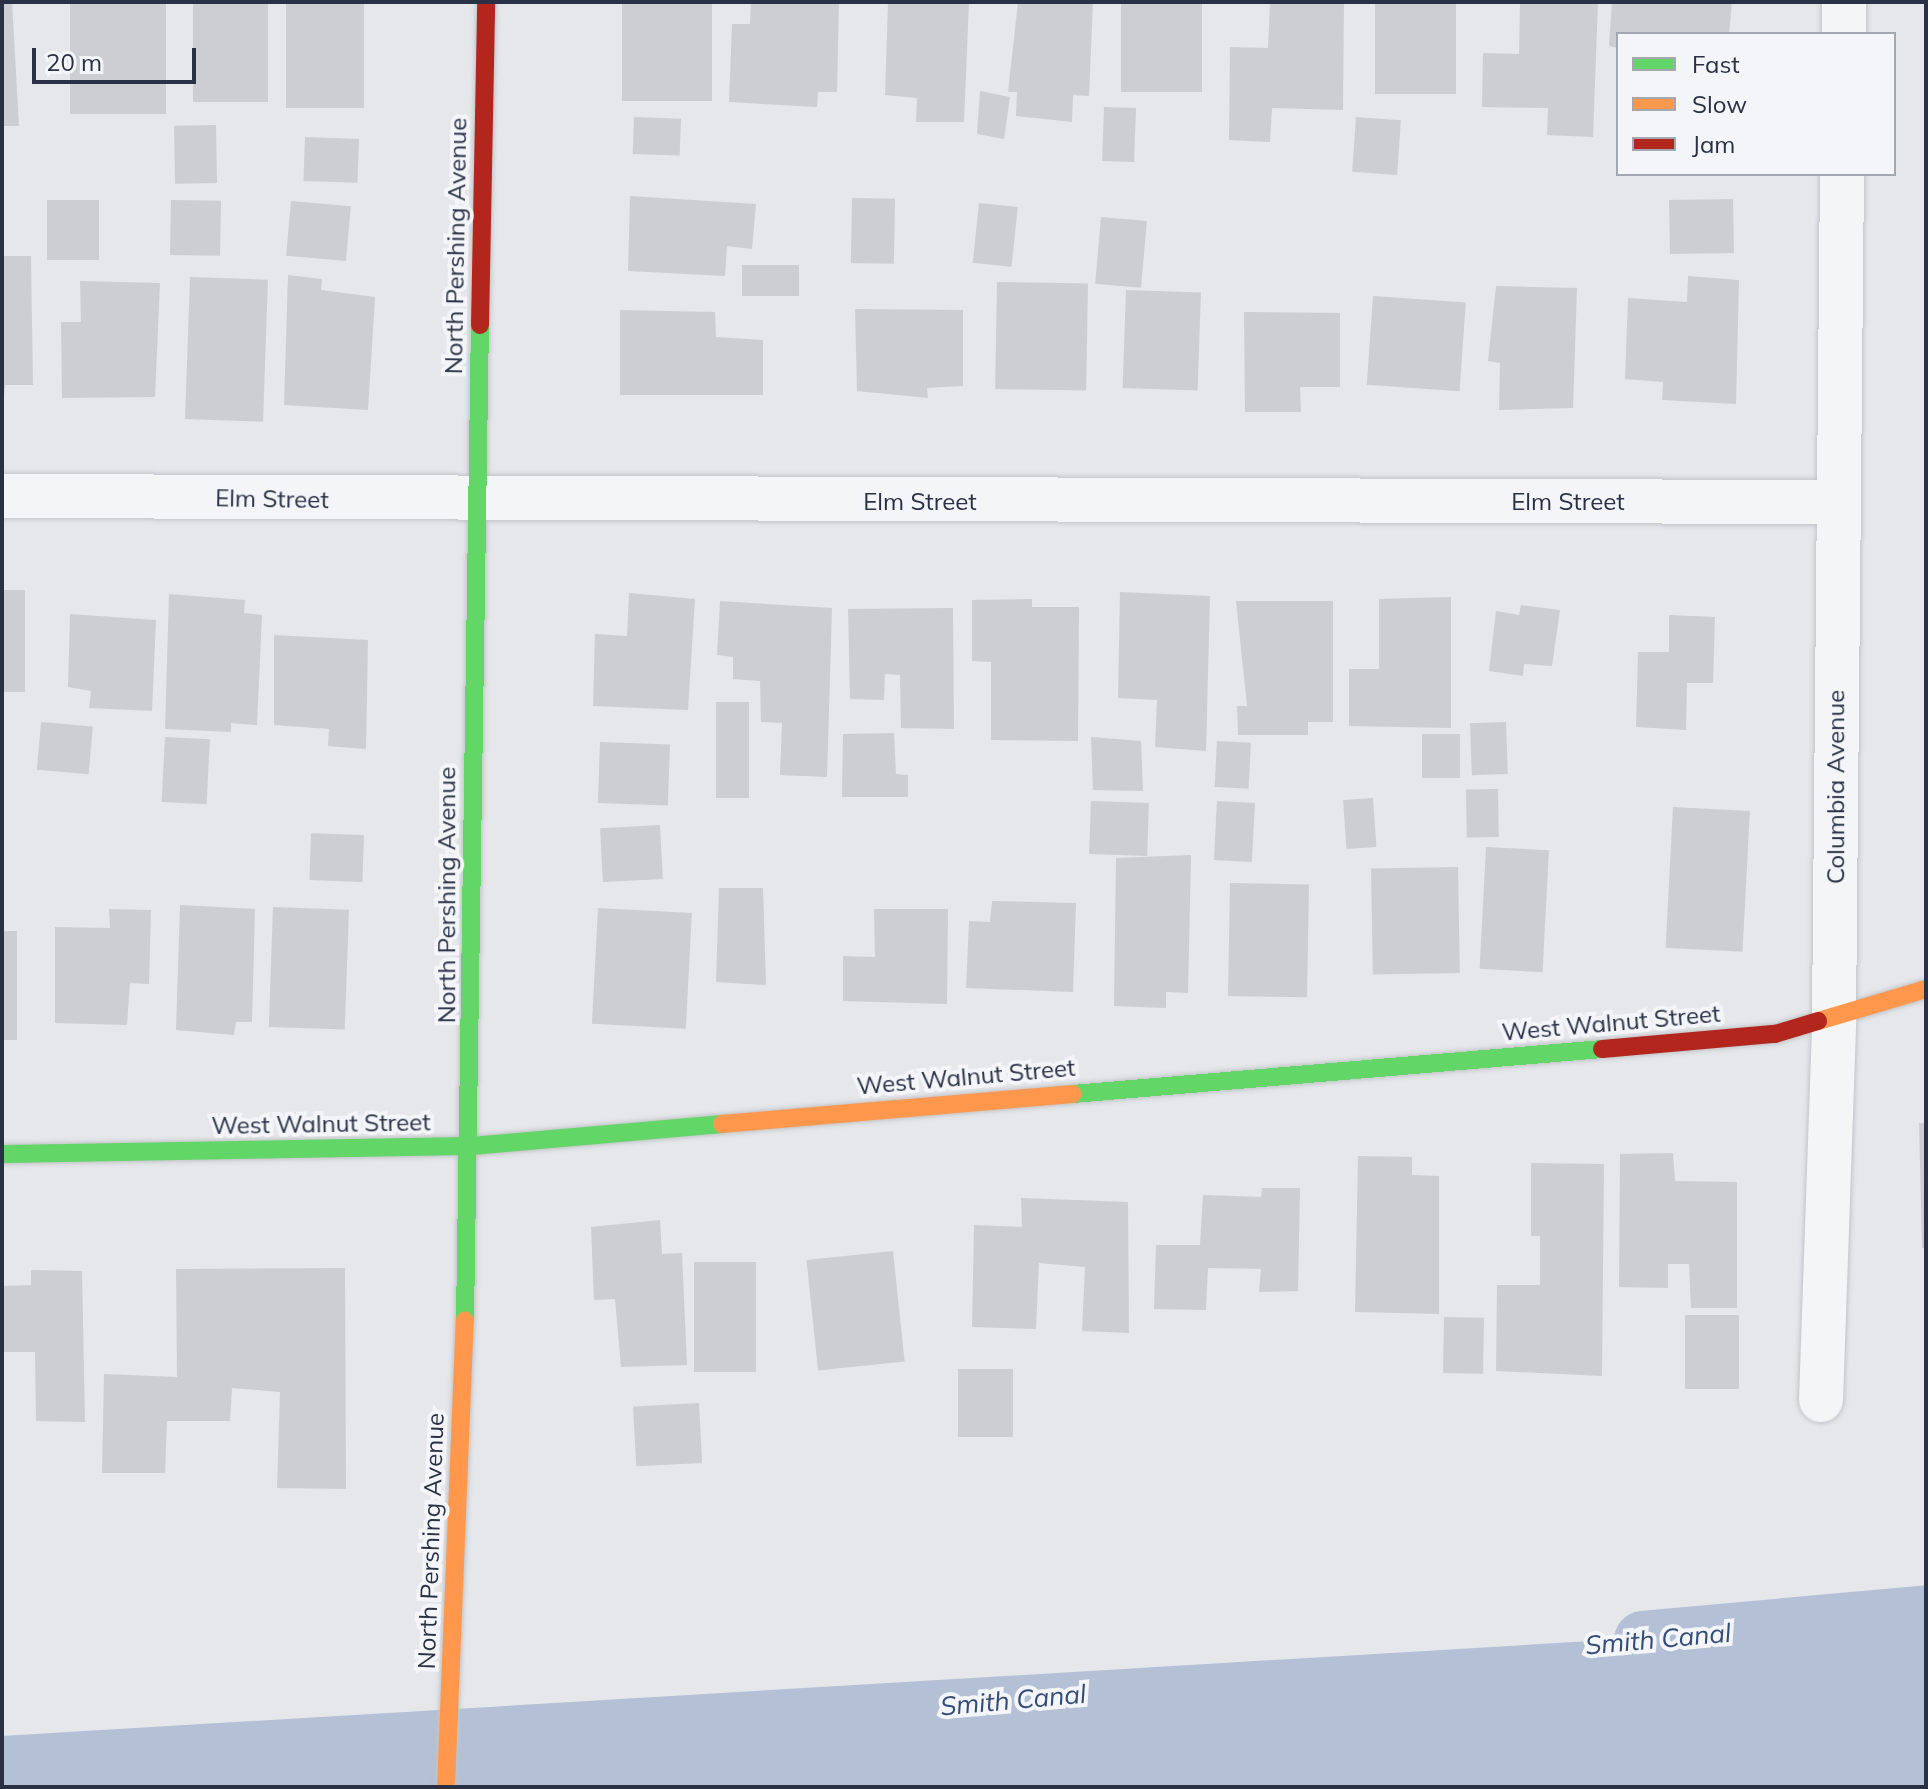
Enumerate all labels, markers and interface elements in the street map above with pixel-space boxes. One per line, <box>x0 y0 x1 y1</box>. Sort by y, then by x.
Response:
scale bar <box>36 32 200 82</box>
legend <box>1616 32 1896 176</box>
text: 20 m <box>46 47 102 77</box>
text: Fast <box>1692 49 1740 79</box>
text: Slow <box>1692 89 1747 119</box>
street label: North Pershing Avenue <box>439 118 473 374</box>
text: Jam <box>1692 129 1735 159</box>
street label: Elm Street <box>215 484 329 514</box>
street label: Elm Street <box>863 488 977 516</box>
street label: Elm Street <box>1511 488 1625 516</box>
street label: Columbia Avenue <box>1822 690 1850 884</box>
street label: North Pershing Avenue <box>433 767 461 1023</box>
street label: West Walnut Street <box>1501 999 1721 1047</box>
street label: West Walnut Street <box>856 1053 1076 1101</box>
street label: West Walnut Street <box>211 1108 431 1140</box>
street label: North Pershing Avenue <box>412 1412 450 1670</box>
water label: Smith Canal <box>1584 1617 1732 1661</box>
water label: Smith Canal <box>939 1678 1087 1722</box>

